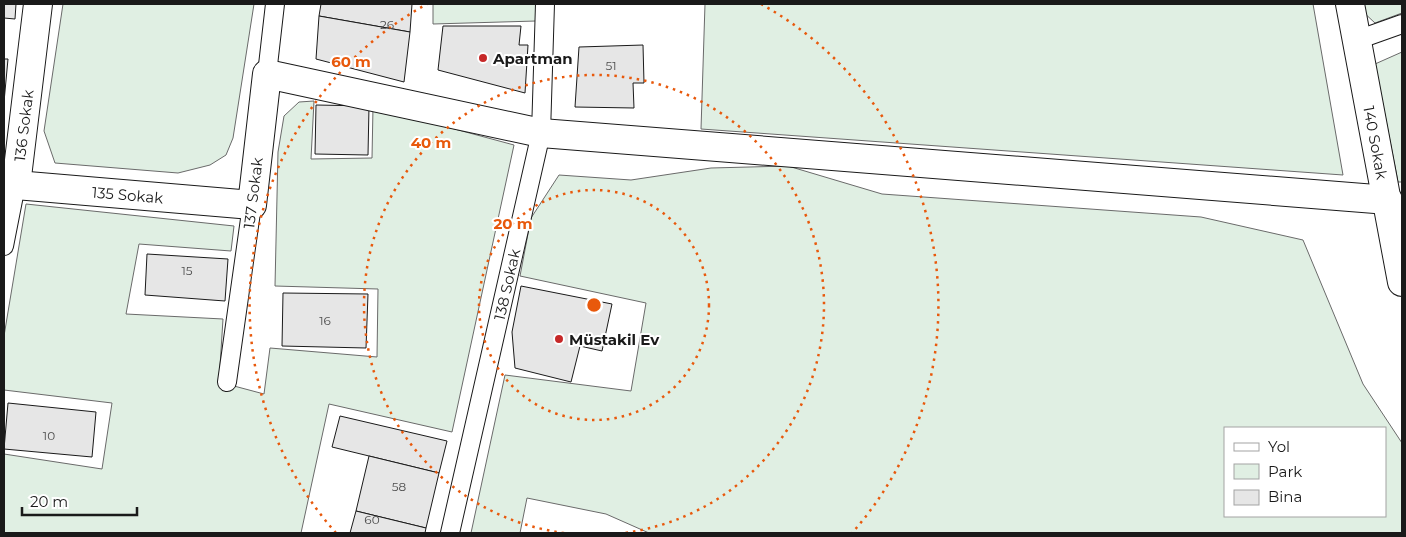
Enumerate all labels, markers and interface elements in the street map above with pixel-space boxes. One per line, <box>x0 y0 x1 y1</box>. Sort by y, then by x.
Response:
house number: 26 <box>380 17 394 32</box>
place label: Apartman <box>492 49 573 68</box>
text: 60 m <box>331 52 371 71</box>
marker: Apartman <box>477 52 489 64</box>
house number: 51 <box>605 58 617 73</box>
street label: 136 Sokak <box>9 88 37 162</box>
street label: 140 Sokak <box>1360 104 1392 181</box>
text: 40 m <box>411 133 451 152</box>
street label: 137 Sokak <box>239 156 267 230</box>
street label: 135 Sokak <box>91 182 164 207</box>
text: 20 m <box>493 214 533 233</box>
street label: 138 Sokak <box>489 247 524 322</box>
house number: 15 <box>181 263 193 278</box>
centre of rings <box>585 296 603 314</box>
house number: 16 <box>319 313 331 328</box>
place label: Müstakil Ev <box>569 330 660 349</box>
marker: Müstakil Ev <box>553 333 565 345</box>
legend <box>1224 427 1386 517</box>
house number: 10 <box>43 428 55 443</box>
text: Yol <box>1268 437 1290 456</box>
text: Park <box>1268 462 1302 481</box>
house number: 58 <box>392 479 407 494</box>
scale bar <box>22 484 138 516</box>
text: Bina <box>1268 487 1302 506</box>
text: 20 m <box>30 492 68 511</box>
house number: 60 <box>364 512 380 527</box>

